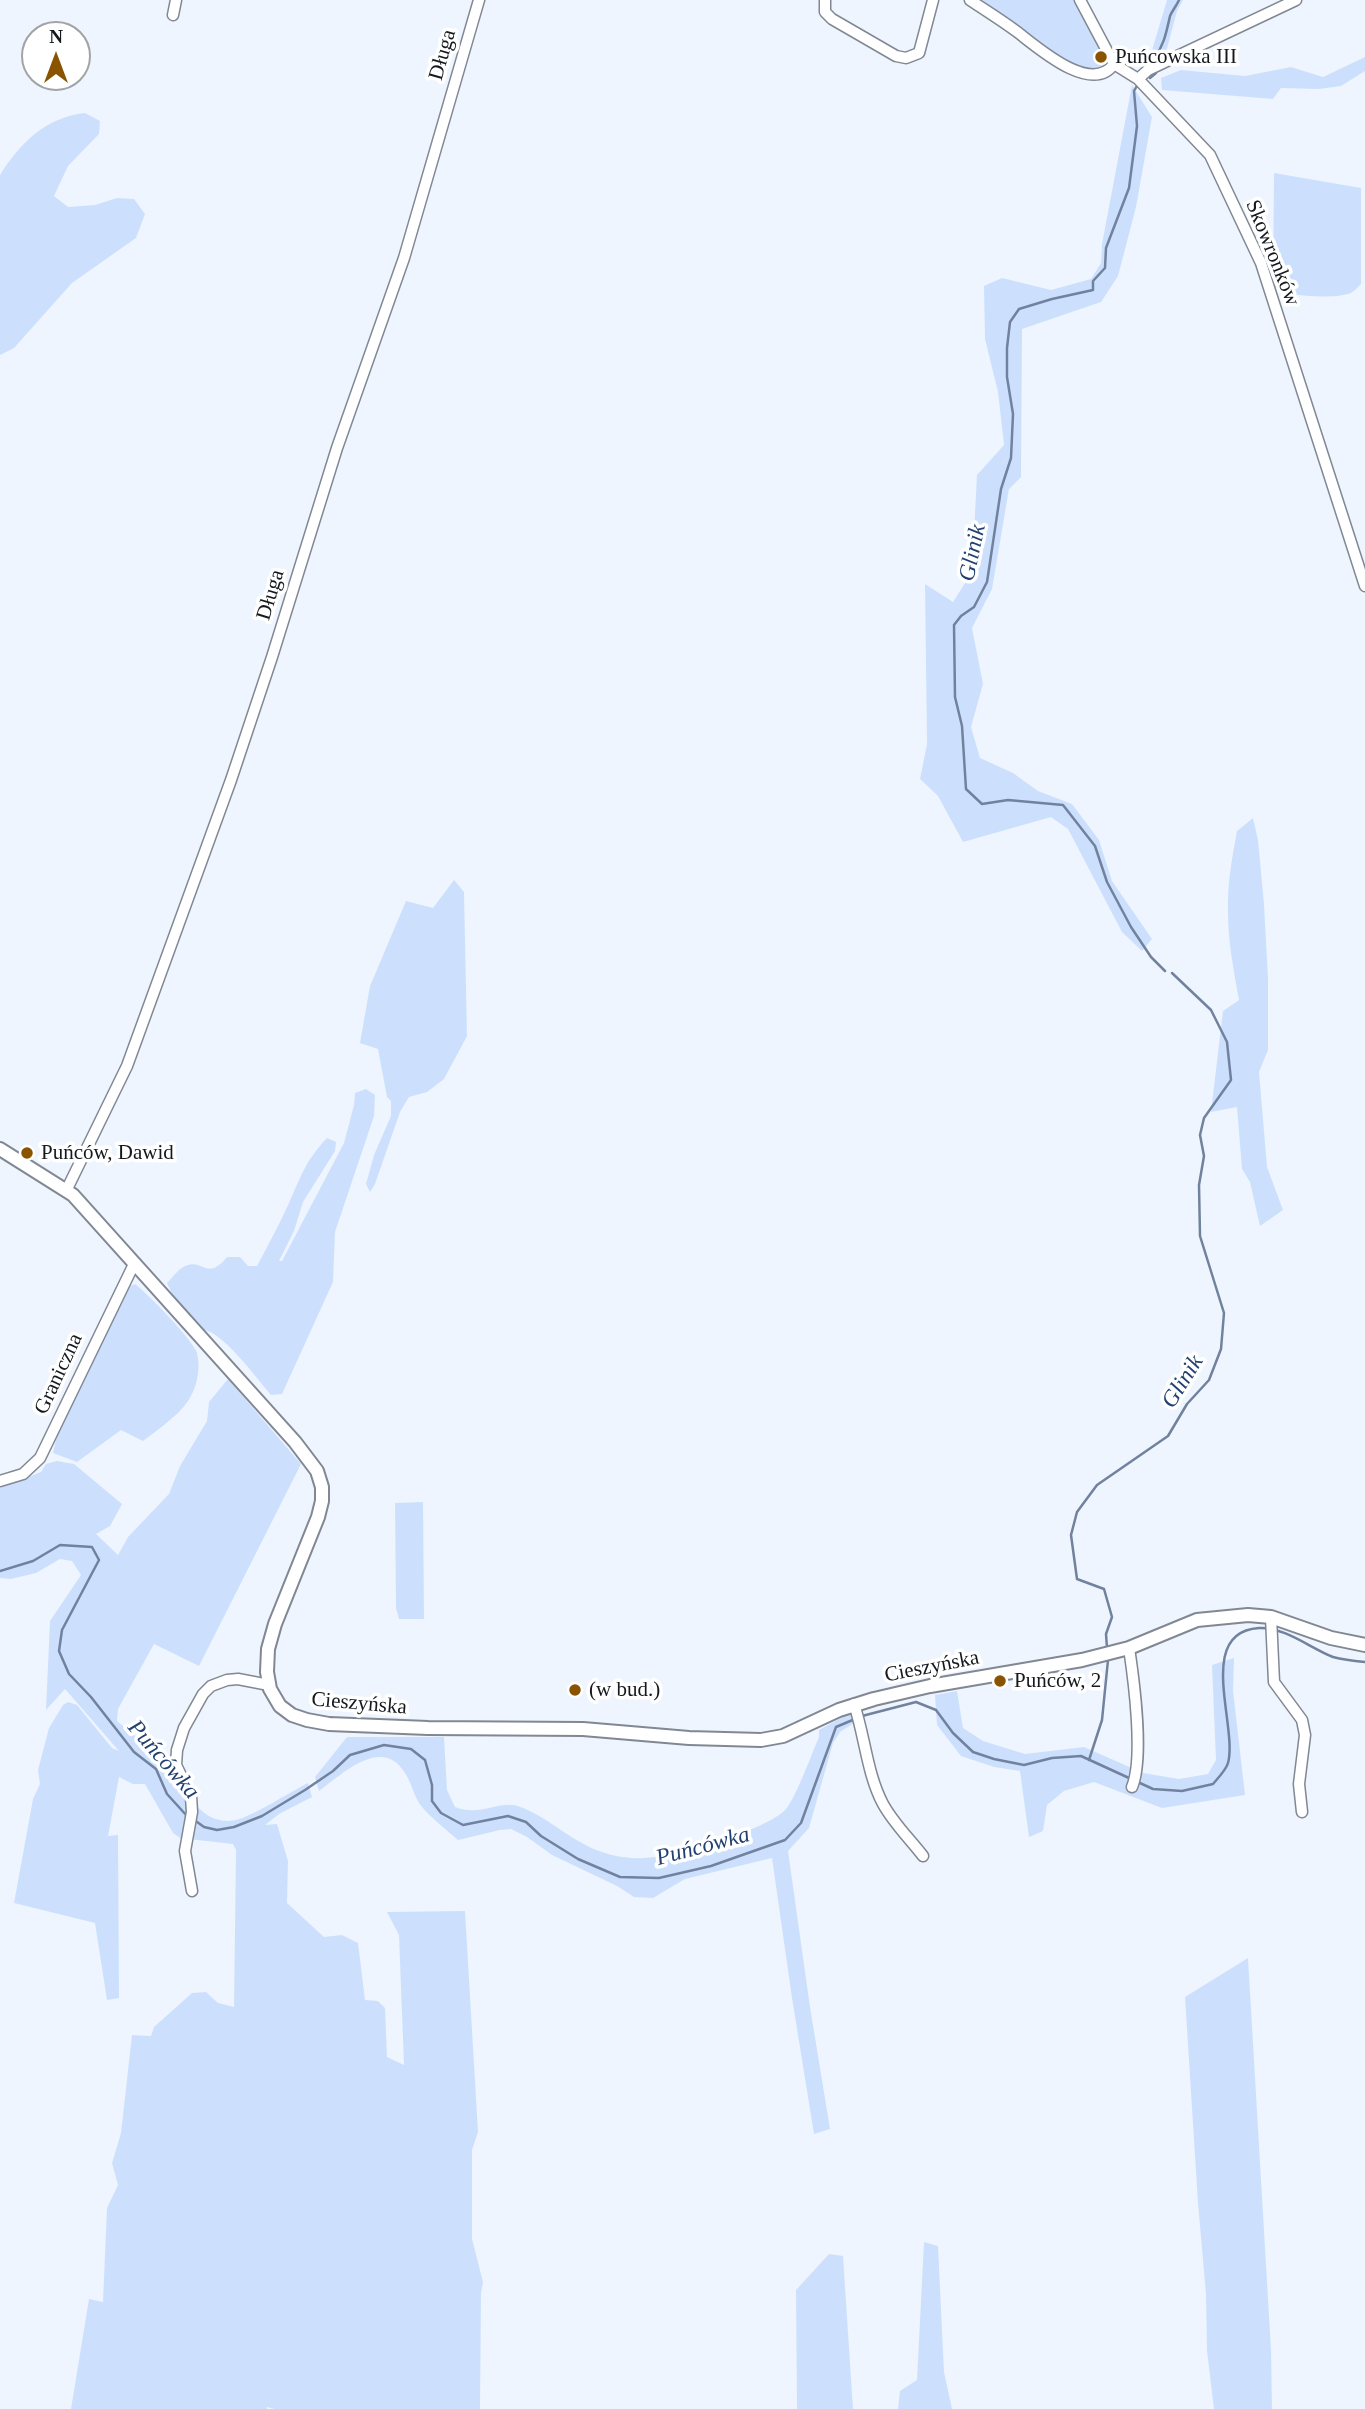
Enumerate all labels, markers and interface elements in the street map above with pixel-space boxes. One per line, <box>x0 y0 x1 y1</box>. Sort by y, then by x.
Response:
north arrow <box>21 21 91 91</box>
text: N <box>49 26 63 47</box>
street label: Długa <box>424 27 462 83</box>
place label: Puńcowska III <box>1115 44 1237 70</box>
marker: Puńcowska III <box>1093 49 1109 65</box>
street label: Skowronków <box>1239 196 1305 310</box>
water label: Glinik <box>954 522 992 584</box>
street label: Długa <box>251 567 291 623</box>
place label: Puńców, Dawid <box>41 1140 174 1166</box>
marker: Puńców, Dawid <box>19 1145 35 1161</box>
street label: Graniczna <box>29 1330 89 1418</box>
water label: Glinik <box>1156 1350 1210 1414</box>
street label: Cieszyńska <box>883 1646 981 1688</box>
place label: Puńców, 2 <box>1014 1668 1101 1694</box>
marker: Puńców, 2 <box>992 1673 1008 1689</box>
place label: (w bud.) <box>589 1677 660 1703</box>
marker: (w bud.) <box>567 1682 583 1698</box>
street label: Cieszyńska <box>310 1687 408 1721</box>
water label: Puńcówka <box>121 1715 205 1805</box>
water label: Puńcówka <box>653 1821 753 1873</box>

